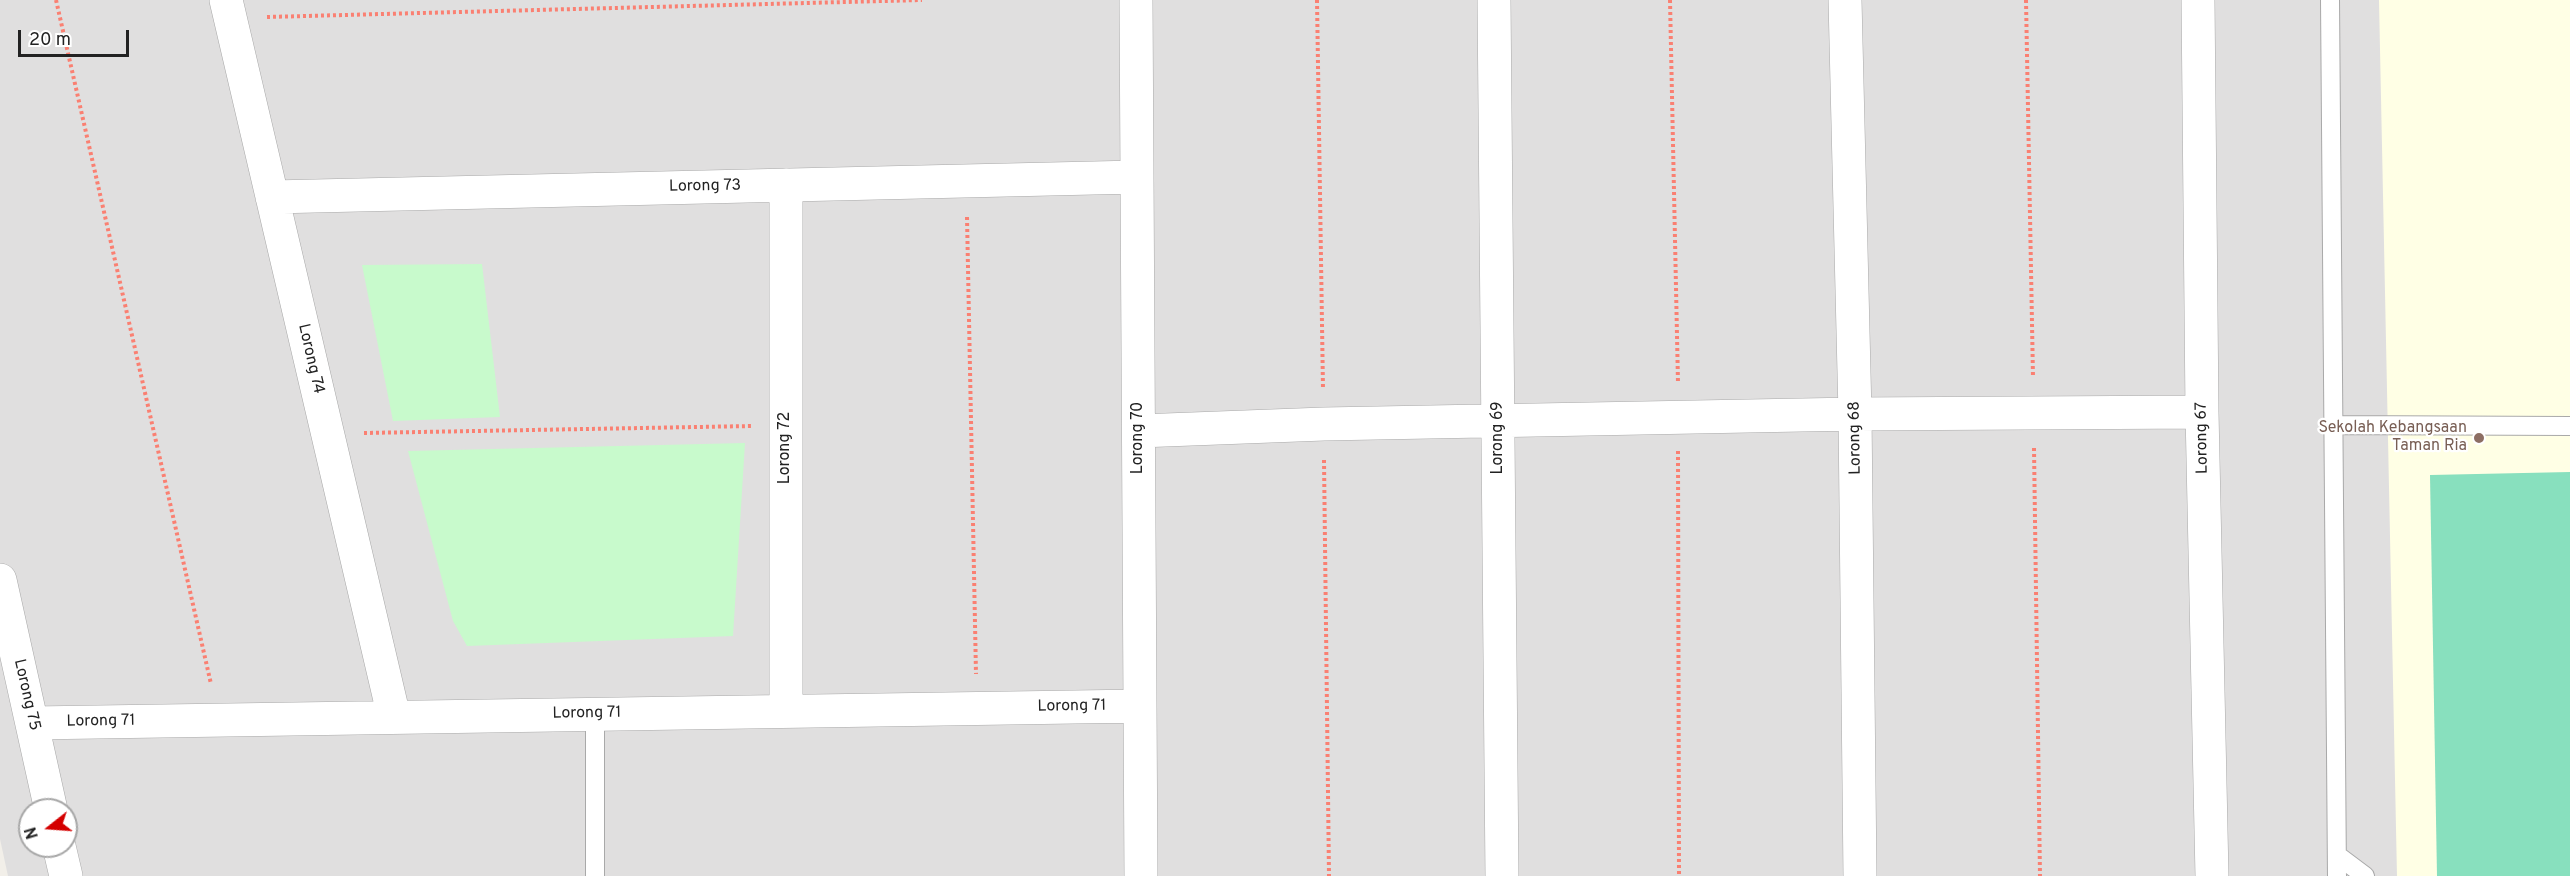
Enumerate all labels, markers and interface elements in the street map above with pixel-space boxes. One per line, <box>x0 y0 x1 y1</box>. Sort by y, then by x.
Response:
scale bar <box>21 18 132 56</box>
text: 20 m <box>29 29 71 52</box>
street label: Lorong 73 <box>669 177 741 197</box>
street label: Lorong 74 <box>293 322 327 396</box>
street label: Lorong 69 <box>1489 401 1509 475</box>
street label: Lorong 68 <box>1846 401 1866 475</box>
street label: Lorong 70 <box>1129 402 1149 474</box>
street label: Lorong 67 <box>2193 402 2213 474</box>
street label: Lorong 72 <box>776 412 796 484</box>
place label: Sekolah Kebangsaan Taman Ria <box>2318 419 2467 457</box>
marker: Sekolah Kebangsaan Taman Ria <box>2472 431 2486 445</box>
street label: Lorong 75 <box>8 657 44 733</box>
street label: Lorong 71 <box>1037 697 1107 717</box>
street label: Lorong 71 <box>552 704 622 724</box>
street label: Lorong 71 <box>66 712 136 732</box>
north arrow <box>18 798 78 858</box>
text: N <box>21 824 44 841</box>

